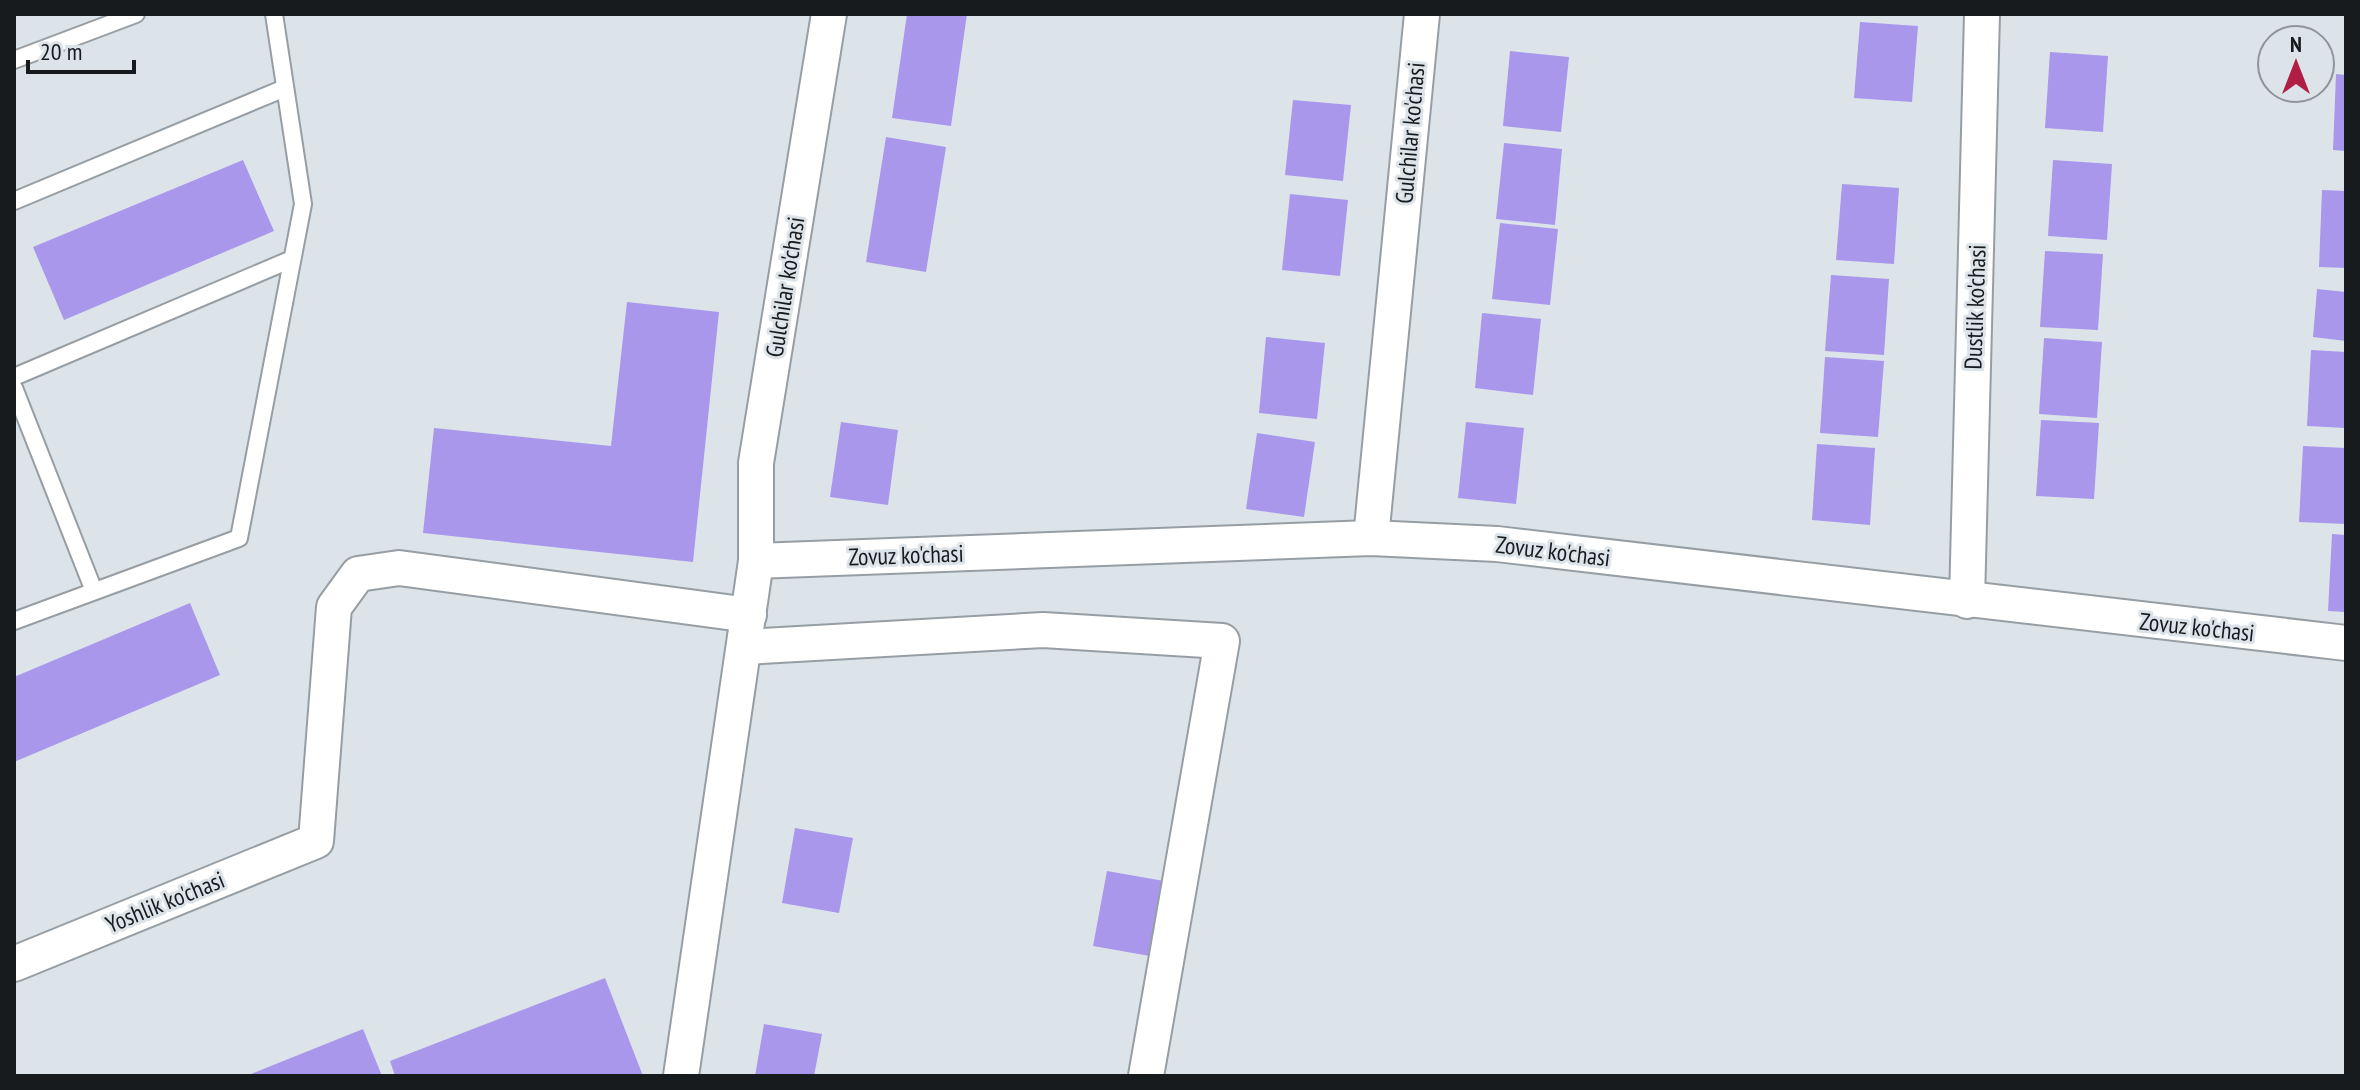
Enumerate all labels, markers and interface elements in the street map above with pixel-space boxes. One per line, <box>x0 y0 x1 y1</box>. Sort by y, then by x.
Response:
scale bar <box>28 24 134 74</box>
north arrow <box>2256 24 2336 104</box>
text: N <box>2290 30 2302 58</box>
text: 20 m <box>40 36 82 67</box>
street label: Gulchilar ko'chasi <box>1388 61 1432 205</box>
street label: Gulchilar ko'chasi <box>759 215 811 359</box>
street label: Dustlik ko'chasi <box>1957 244 1993 370</box>
street label: Zovuz ko'chasi <box>1494 529 1612 573</box>
street label: Zovuz ko'chasi <box>848 537 964 573</box>
street label: Zovuz ko'chasi <box>2138 606 2256 648</box>
street label: Yoshlik ko'chasi <box>101 864 229 940</box>

